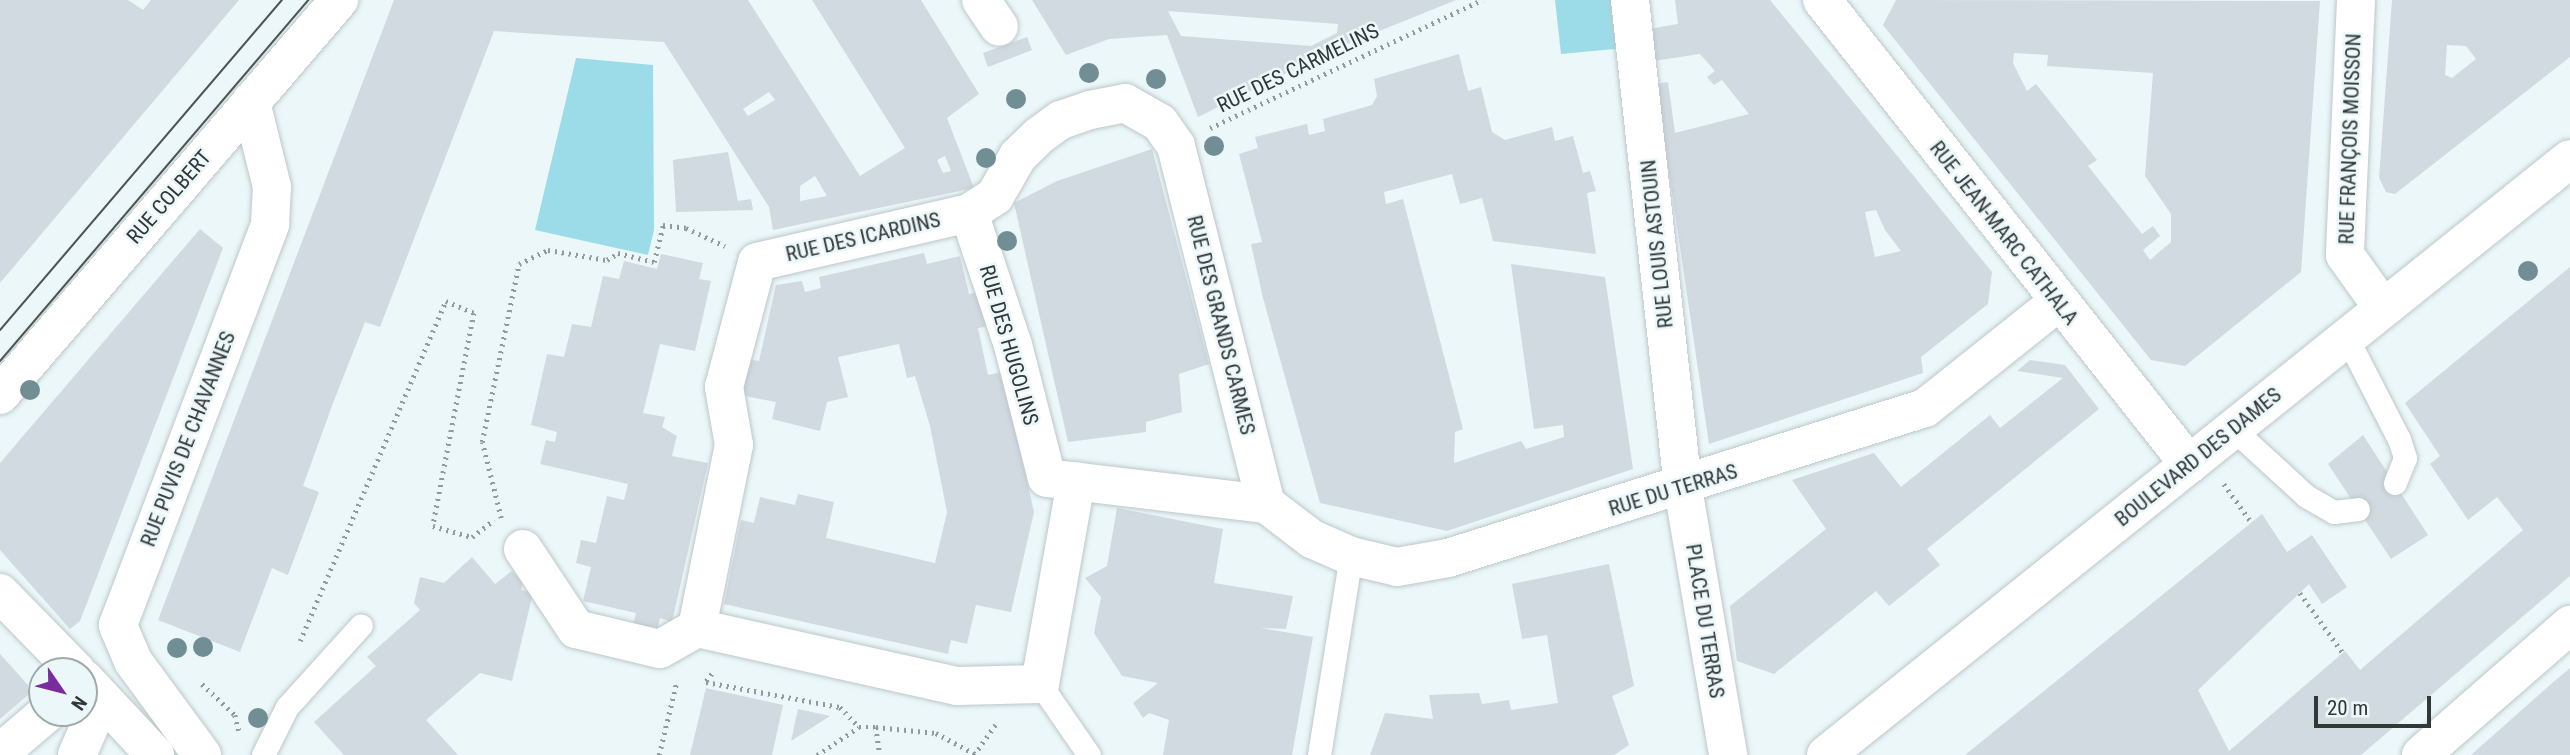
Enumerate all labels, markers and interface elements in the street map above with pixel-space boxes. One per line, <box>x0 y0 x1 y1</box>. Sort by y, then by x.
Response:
street label: RUE DES CARMELINS <box>1213 18 1383 118</box>
street label: RUE FRANÇOIS MOISSON <box>2334 33 2366 245</box>
street label: RUE JEAN-MARC CATHALA <box>1924 136 2084 330</box>
street label: RUE COLBERT <box>121 145 217 249</box>
street label: RUE LOUIS ASTOUIN <box>1636 159 1678 329</box>
street label: RUE DES ICARDINS <box>783 207 943 267</box>
street label: RUE DES GRANDS CARMES <box>1182 213 1260 437</box>
street label: RUE DES HUGOLINS <box>974 262 1044 428</box>
street label: RUE PUVIS DE CHAVANNES <box>135 328 241 550</box>
street label: BOULEVARD DES DAMES <box>2110 382 2286 532</box>
street label: RUE DU TERRAS <box>1606 458 1740 522</box>
street label: PLACE DU TERRAS <box>1680 542 1730 700</box>
north arrow <box>28 657 98 727</box>
scale bar <box>2318 682 2435 726</box>
text: N <box>66 692 92 715</box>
text: 20 m <box>2327 696 2368 720</box>

